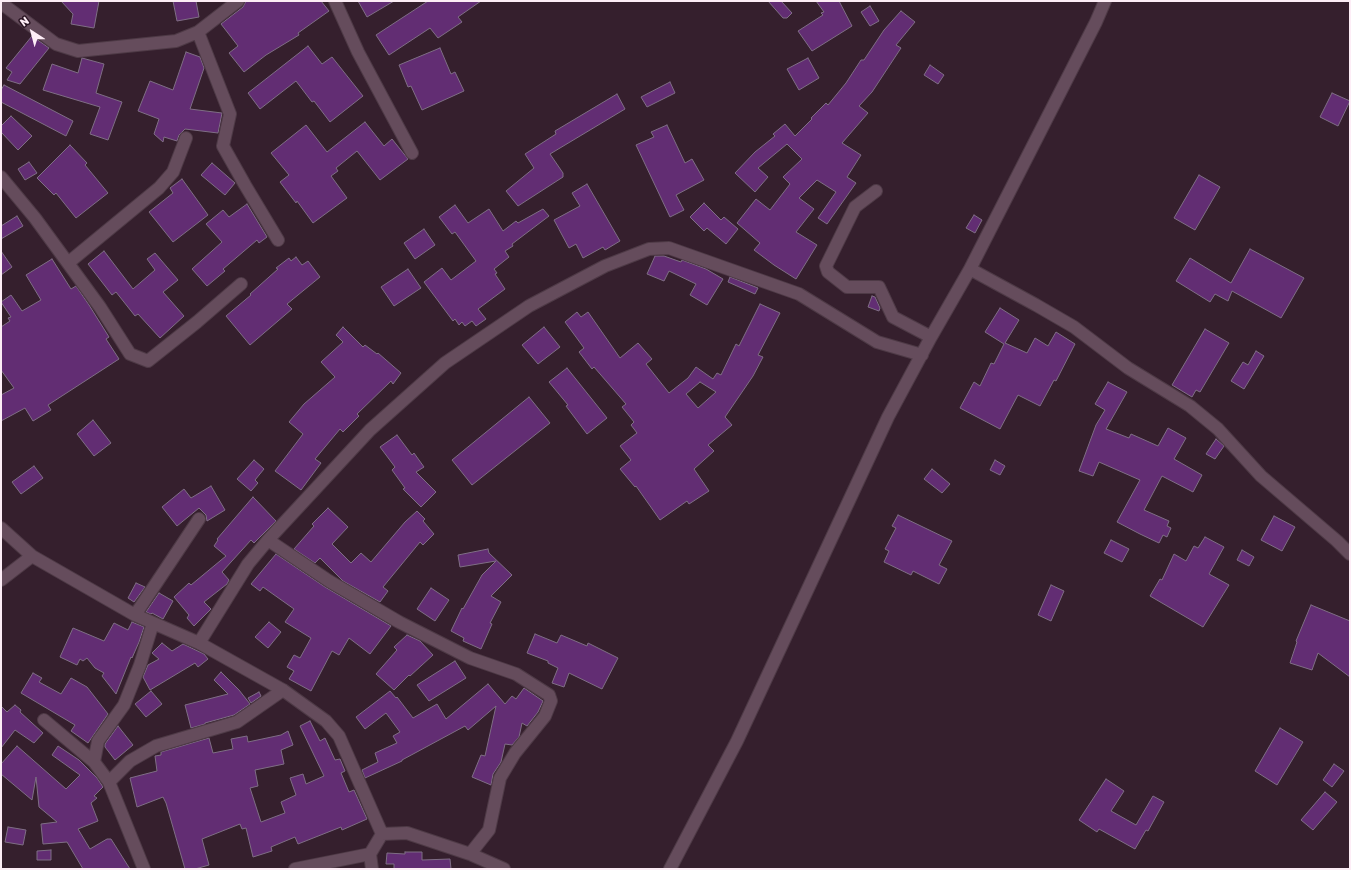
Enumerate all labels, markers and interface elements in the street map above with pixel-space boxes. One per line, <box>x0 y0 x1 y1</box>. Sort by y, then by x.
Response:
north arrow <box>12 12 52 52</box>
text: N <box>18 14 32 29</box>

